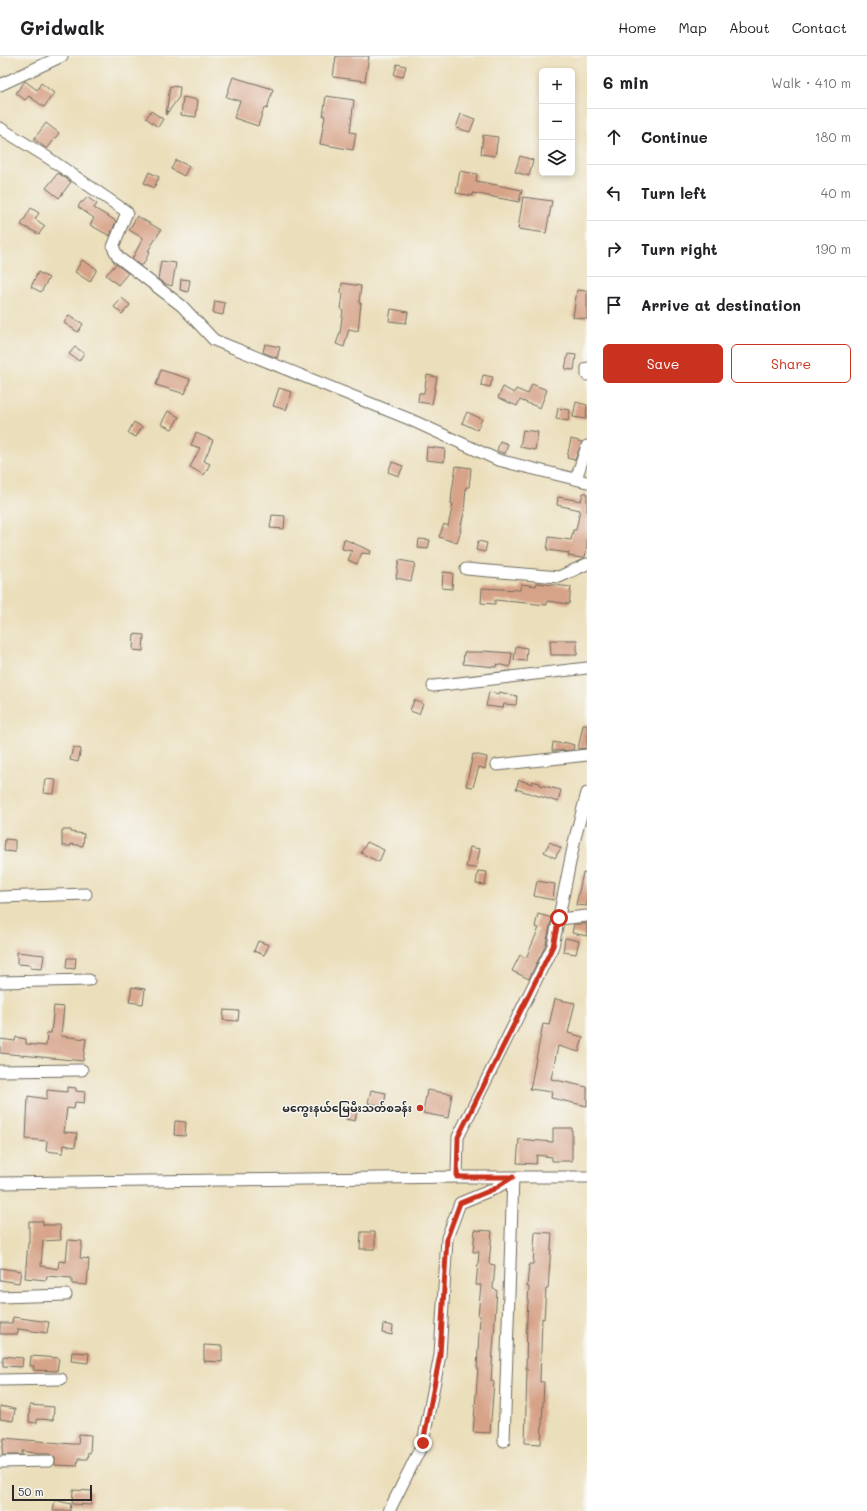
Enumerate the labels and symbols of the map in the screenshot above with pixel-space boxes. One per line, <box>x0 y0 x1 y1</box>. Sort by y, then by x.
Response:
route start <box>550 909 568 927</box>
place label: မကွေးနယ်မြေမီးသတ်စခန်း <box>282 1100 412 1118</box>
marker: မကွေးနယ်မြေမီးသတ်စခန်း <box>415 1103 425 1113</box>
route end <box>414 1434 432 1452</box>
scale bar <box>12 1483 92 1502</box>

